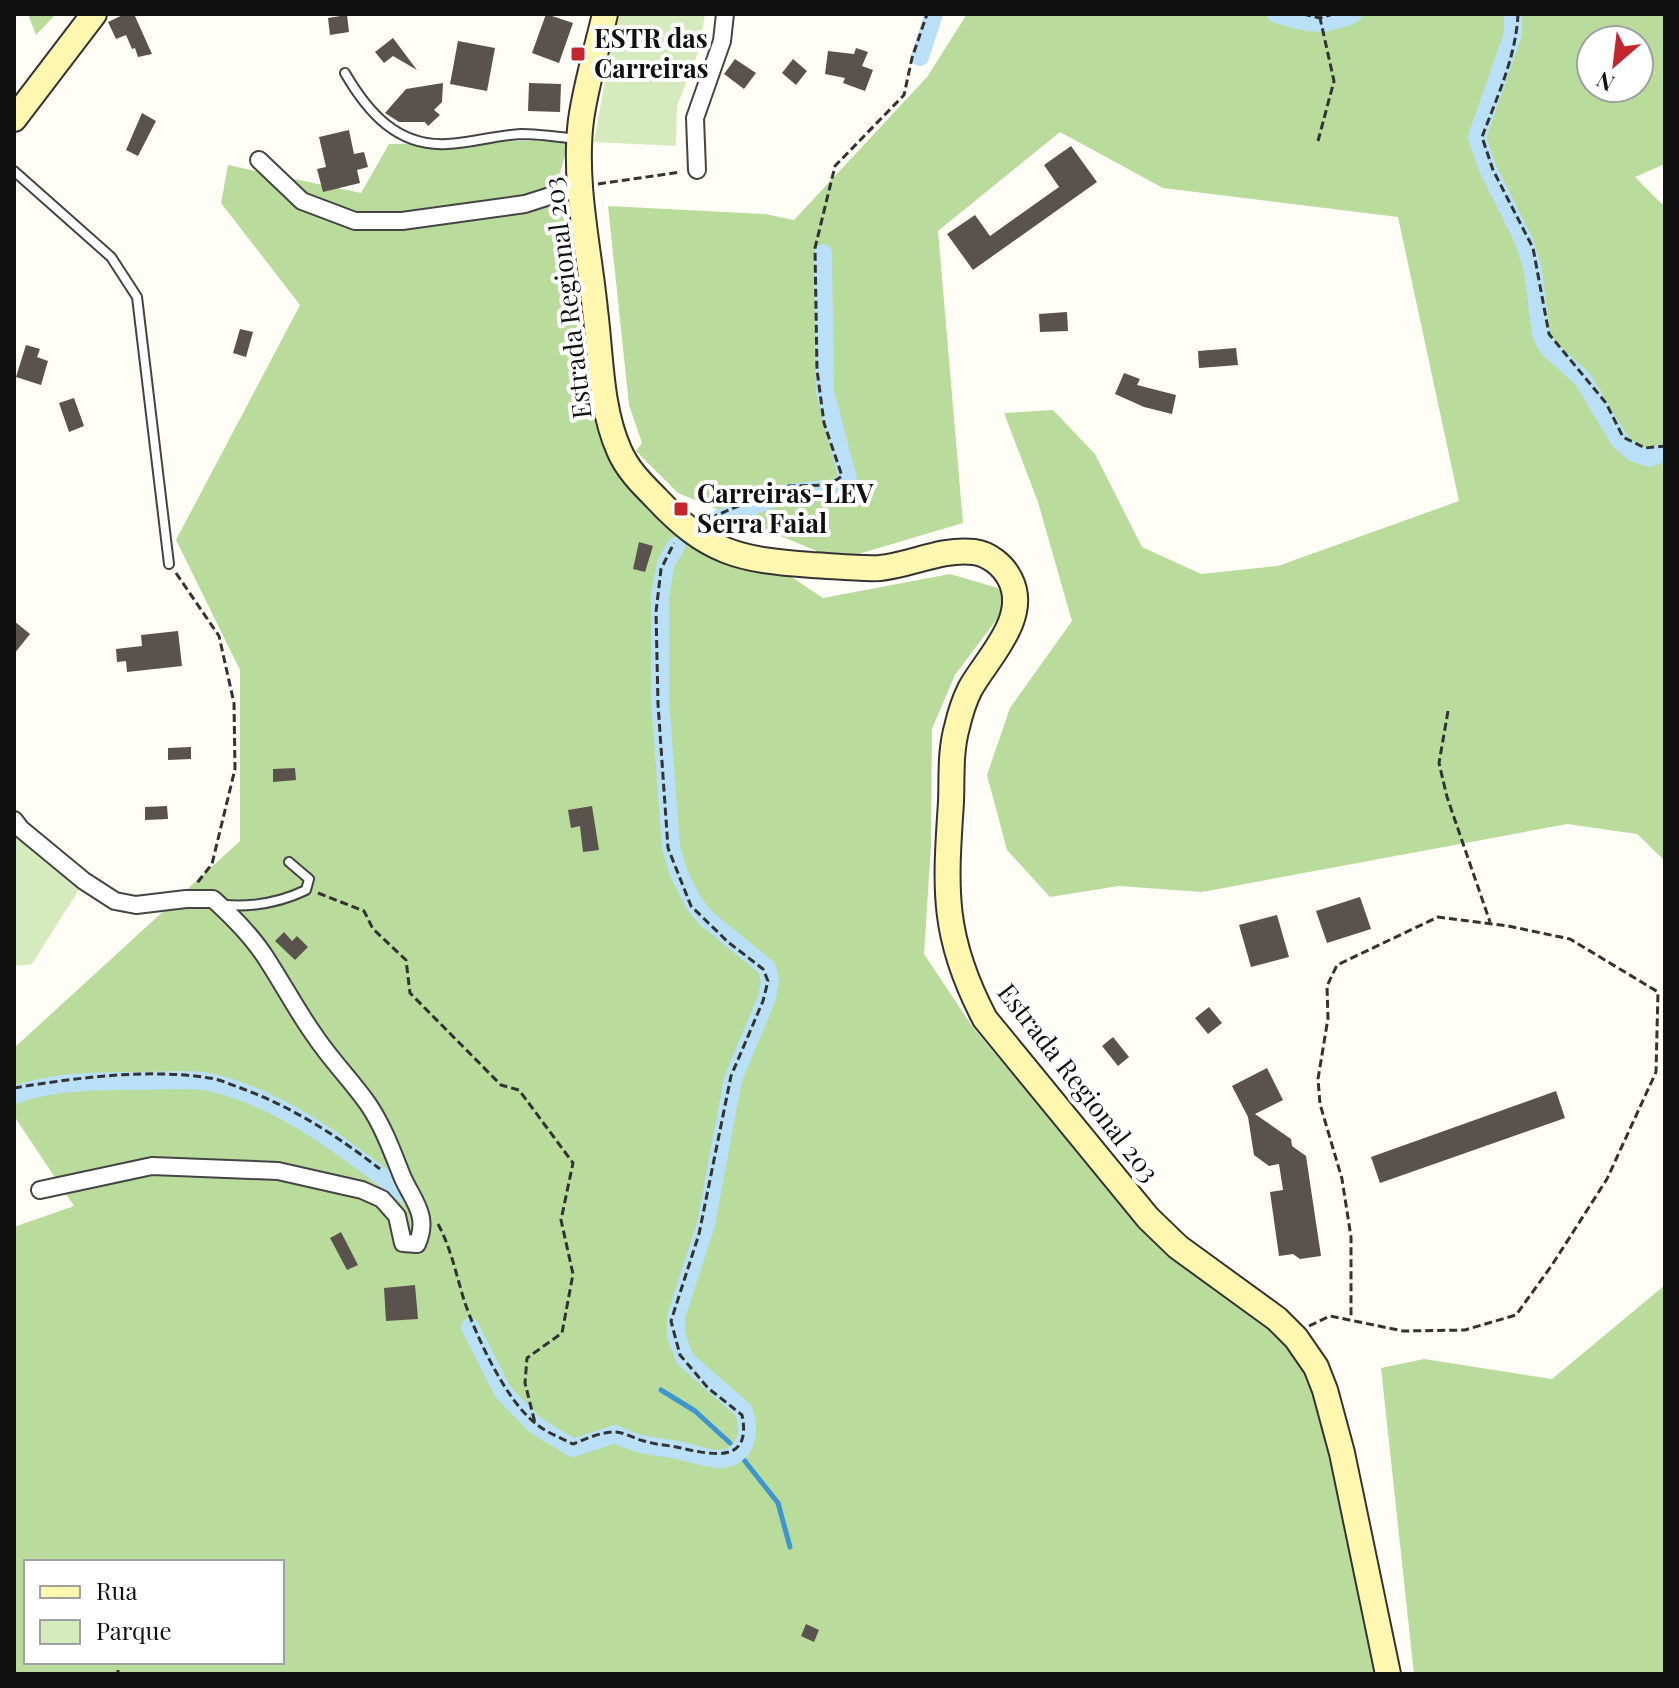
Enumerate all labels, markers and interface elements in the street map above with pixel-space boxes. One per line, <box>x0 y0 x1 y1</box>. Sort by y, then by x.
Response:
place label: ESTR das Carreiras <box>594 20 709 85</box>
north arrow <box>1575 24 1655 104</box>
marker: ESTR das Carreiras <box>569 45 587 63</box>
text: N <box>1591 66 1619 100</box>
street label: Estrada Regional 203 <box>534 175 599 421</box>
place label: Carreiras-LEV Serra Faial <box>697 475 874 540</box>
marker: Carreiras-LEV Serra Faial <box>672 500 690 518</box>
street label: Estrada Regional 203 <box>991 975 1168 1189</box>
legend <box>24 1560 284 1664</box>
text: Rua <box>96 1574 137 1606</box>
text: Parque <box>96 1614 172 1646</box>

